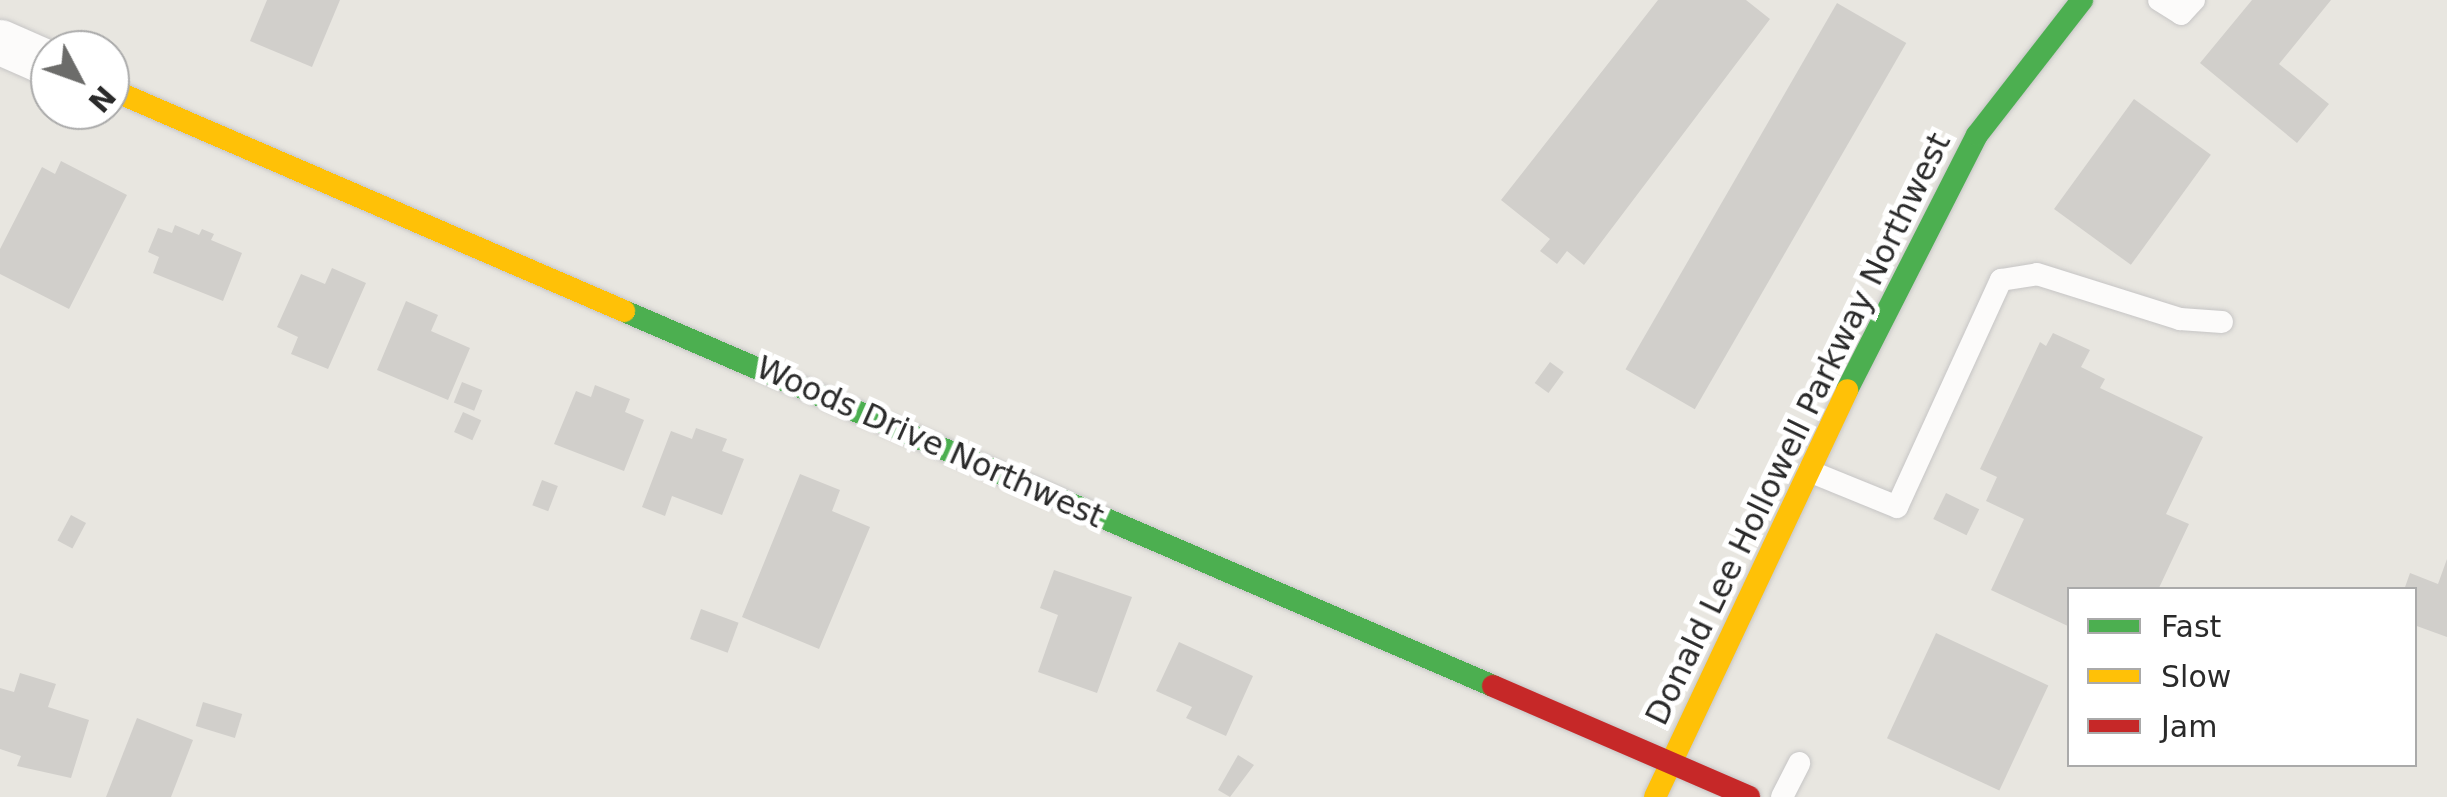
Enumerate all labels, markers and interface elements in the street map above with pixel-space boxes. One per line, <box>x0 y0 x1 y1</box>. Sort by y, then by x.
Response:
north arrow <box>30 30 130 130</box>
text: N <box>81 79 122 118</box>
street label: Donald Lee Hollowell Parkway Northwest <box>1637 127 1959 731</box>
street label: Woods Drive Northwest <box>750 348 1110 536</box>
legend <box>2067 587 2417 767</box>
text: Fast <box>2161 609 2221 644</box>
text: Slow <box>2161 659 2231 694</box>
text: Jam <box>2161 709 2217 744</box>

